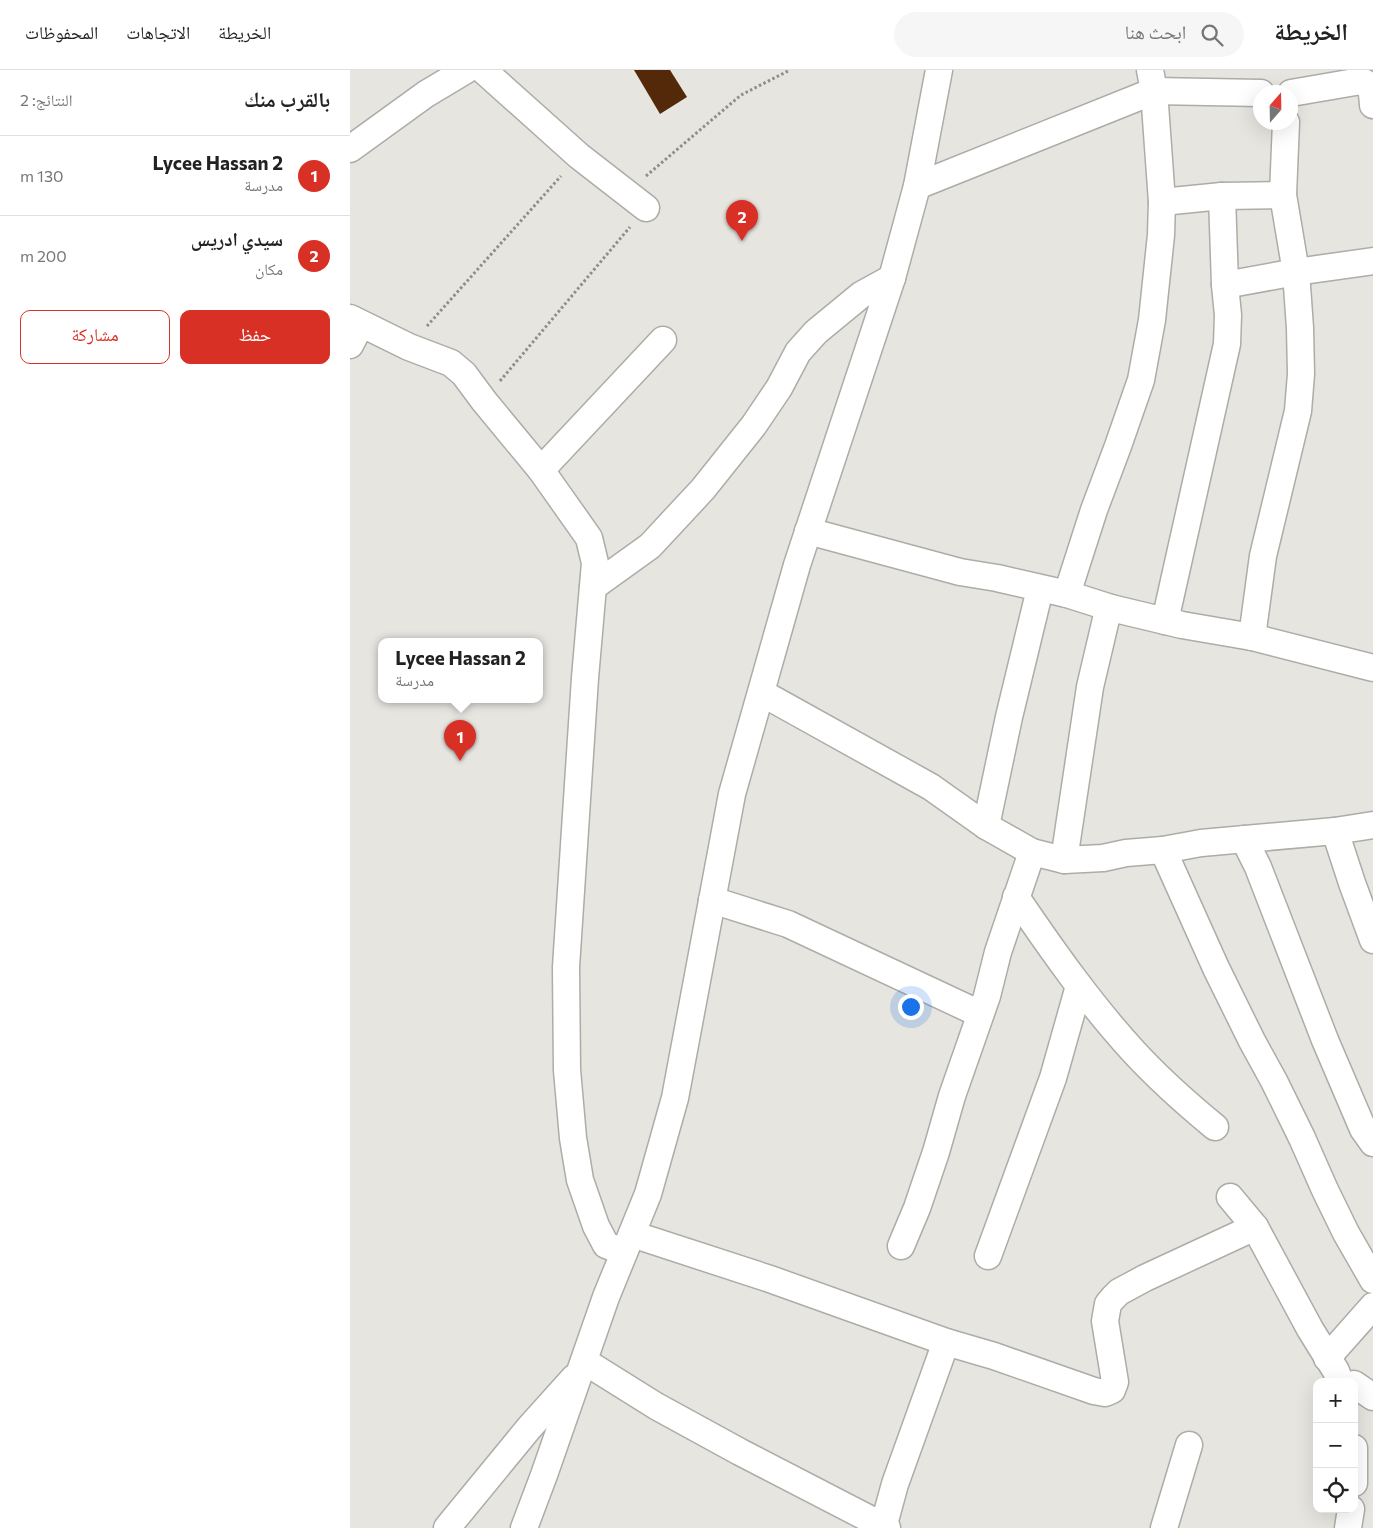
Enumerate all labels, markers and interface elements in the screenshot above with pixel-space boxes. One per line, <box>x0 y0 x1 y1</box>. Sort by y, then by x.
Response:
search box <box>894 12 1244 57</box>
text: الخريطة <box>1274 16 1348 45</box>
text: ابحث هنا <box>1125 20 1186 43</box>
text: المحفوظات <box>25 21 98 43</box>
text: الاتجاهات <box>126 21 190 43</box>
text: الخريطة <box>218 21 271 43</box>
icon: search <box>1198 21 1226 49</box>
north arrow <box>1253 85 1298 130</box>
text: بالقرب منك <box>244 86 330 111</box>
text: النتائج: 2 <box>20 90 72 109</box>
text: Lycee Hassan 2 <box>152 151 283 174</box>
text: 130 m <box>20 166 63 185</box>
text: 1 <box>310 166 318 185</box>
text: مدرسة <box>244 175 283 194</box>
pin: 2 <box>726 200 758 241</box>
text: سيدي ادريس <box>191 227 283 250</box>
text: 200 m <box>20 246 67 265</box>
text: 2 <box>309 246 319 265</box>
text: مكان <box>255 259 283 278</box>
button: مشاركة <box>20 310 170 364</box>
button: حفظ <box>180 310 330 364</box>
popup <box>378 638 543 703</box>
text: Lycee Hassan 2 <box>395 646 526 669</box>
text: مدرسة <box>395 670 434 689</box>
pin: 1 <box>444 720 476 761</box>
your location <box>898 994 924 1020</box>
map controls <box>1313 1378 1358 1513</box>
button: + <box>1313 1378 1358 1423</box>
button: − <box>1313 1423 1358 1468</box>
button: locate <box>1313 1468 1358 1513</box>

